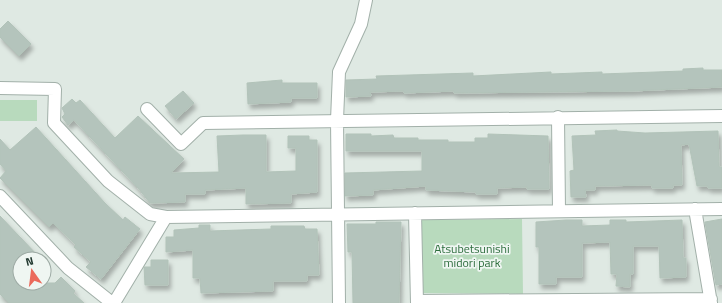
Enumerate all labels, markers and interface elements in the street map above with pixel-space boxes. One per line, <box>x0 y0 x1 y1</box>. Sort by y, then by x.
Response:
park label: Atsubetsunishi midori park <box>434 239 510 272</box>
north arrow <box>12 251 52 291</box>
text: N <box>24 253 35 270</box>

